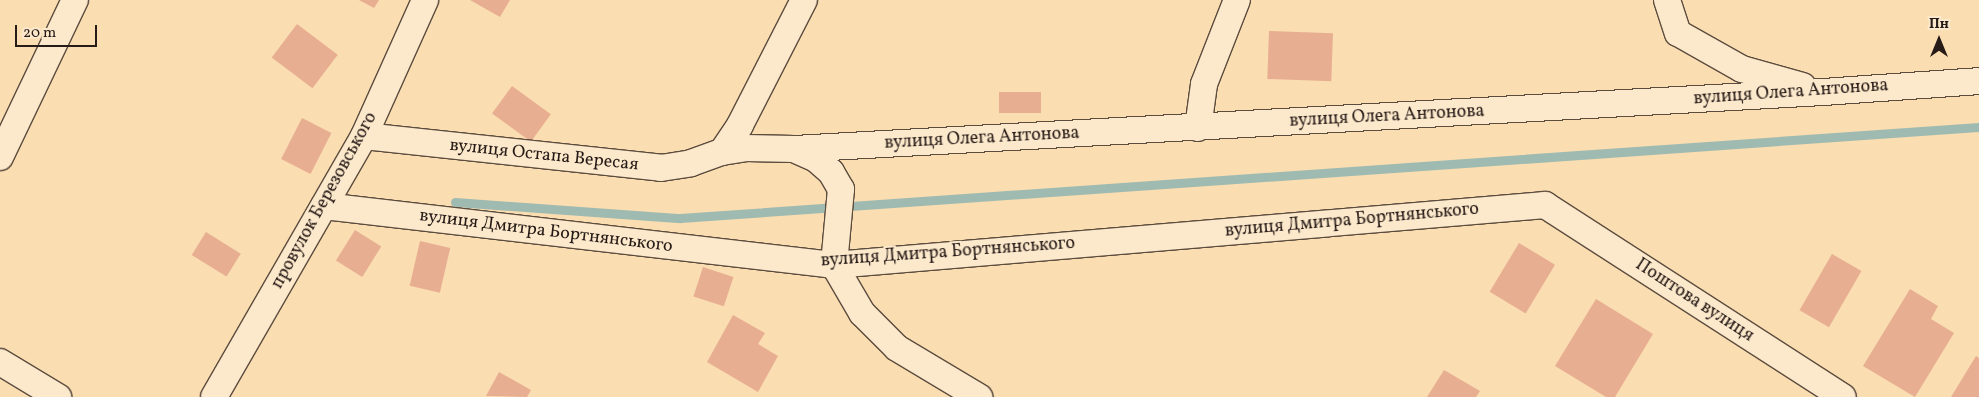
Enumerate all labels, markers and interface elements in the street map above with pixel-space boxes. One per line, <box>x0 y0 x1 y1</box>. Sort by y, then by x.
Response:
scale bar <box>18 15 100 47</box>
north arrow <box>1914 15 1964 65</box>
text: Пн <box>1929 15 1949 34</box>
text: 20 m <box>23 23 56 44</box>
street label: вулиця Олега Антонова <box>1693 75 1889 111</box>
street label: вулиця Олега Антонова <box>1289 101 1485 133</box>
street label: провулок Березовського <box>267 109 383 293</box>
street label: вулиця Олега Антонова <box>884 123 1080 155</box>
street label: вулиця Остапа Вересая <box>448 135 640 177</box>
street label: вулиця Дмитра Бортнянського <box>1224 199 1480 243</box>
street label: вулиця Дмитра Бортнянського <box>418 206 674 258</box>
street label: вулиця Дмитра Бортнянського <box>820 233 1076 273</box>
street label: Поштова вулиця <box>1631 255 1757 347</box>

